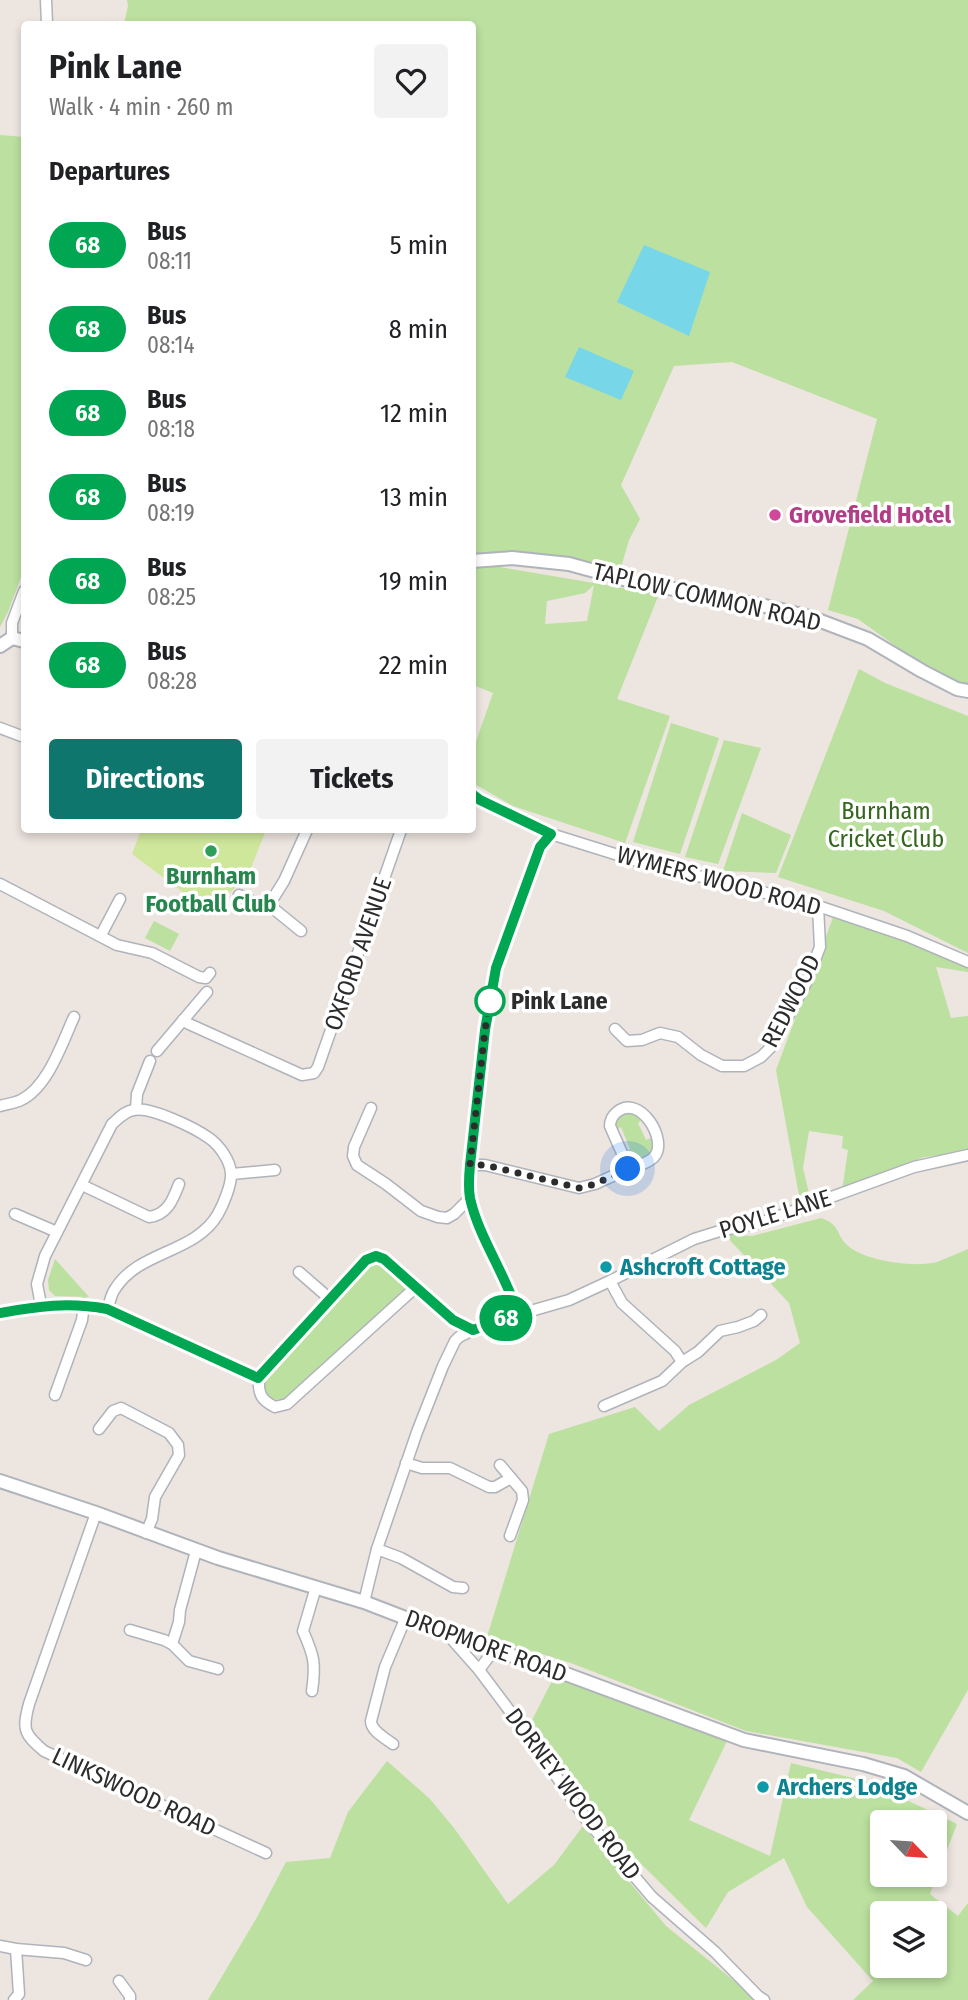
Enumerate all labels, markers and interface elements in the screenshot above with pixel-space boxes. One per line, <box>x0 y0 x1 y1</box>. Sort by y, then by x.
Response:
button: heart <box>374 44 448 118</box>
text: Pink Lane <box>49 47 182 87</box>
text: Walk · 4 min · 260 m <box>49 93 234 121</box>
text: Departures <box>49 156 170 187</box>
text: Bus <box>147 216 186 247</box>
text: 5 min <box>390 230 448 261</box>
text: 68 <box>75 231 100 259</box>
text: 08:11 <box>147 247 192 275</box>
text: Bus <box>147 300 186 331</box>
text: 8 min <box>389 314 448 345</box>
text: 68 <box>75 315 100 343</box>
text: 08:14 <box>147 331 195 359</box>
text: Bus <box>147 384 186 415</box>
text: 12 min <box>380 398 448 429</box>
text: 68 <box>75 399 100 427</box>
text: 08:18 <box>147 415 195 443</box>
text: Bus <box>147 468 186 499</box>
text: 13 min <box>380 482 448 513</box>
text: 68 <box>75 483 100 511</box>
text: 08:19 <box>147 499 195 527</box>
place label: Grovefield Hotel <box>789 501 951 529</box>
marker: Grovefield Hotel <box>767 507 783 523</box>
text: Bus <box>147 552 186 583</box>
street label: TAPLOW COMMON ROAD <box>590 557 824 637</box>
text: 19 min <box>379 566 448 597</box>
text: 68 <box>75 567 100 595</box>
text: 08:25 <box>147 583 196 611</box>
text: Bus <box>147 636 186 667</box>
text: 22 min <box>379 650 448 681</box>
text: 68 <box>75 651 100 679</box>
text: 08:28 <box>147 667 197 695</box>
button: Directions <box>49 739 242 819</box>
button: Tickets <box>256 739 448 819</box>
park label: Burnham Cricket Club <box>828 797 944 853</box>
street label: WYMERS WOOD ROAD <box>614 840 824 922</box>
marker: Burnham Football Club <box>203 843 219 859</box>
place label: Burnham Football Club <box>146 862 276 918</box>
street label: OXFORD AVENUE <box>319 874 397 1034</box>
street label: REDWOOD <box>756 950 826 1052</box>
marker: Pink Lane <box>475 986 505 1016</box>
place label: Pink Lane <box>511 987 608 1015</box>
your location <box>610 1151 645 1186</box>
street label: POYLE LANE <box>716 1184 834 1244</box>
place label: Ashcroft Cottage <box>619 1253 786 1281</box>
marker: Ashcroft Cottage <box>598 1259 614 1275</box>
line badge: 68 <box>475 1295 538 1341</box>
text: 68 <box>493 1304 519 1332</box>
street label: DROPMORE ROAD <box>401 1604 571 1688</box>
street label: DORNEY WOOD ROAD <box>499 1703 647 1885</box>
street label: LINKSWOOD ROAD <box>48 1742 220 1842</box>
place label: Archers Lodge <box>776 1773 918 1801</box>
marker: Archers Lodge <box>755 1779 771 1795</box>
north arrow <box>870 1810 947 1886</box>
map controls <box>870 1810 947 1978</box>
button: layers <box>870 1901 947 1978</box>

